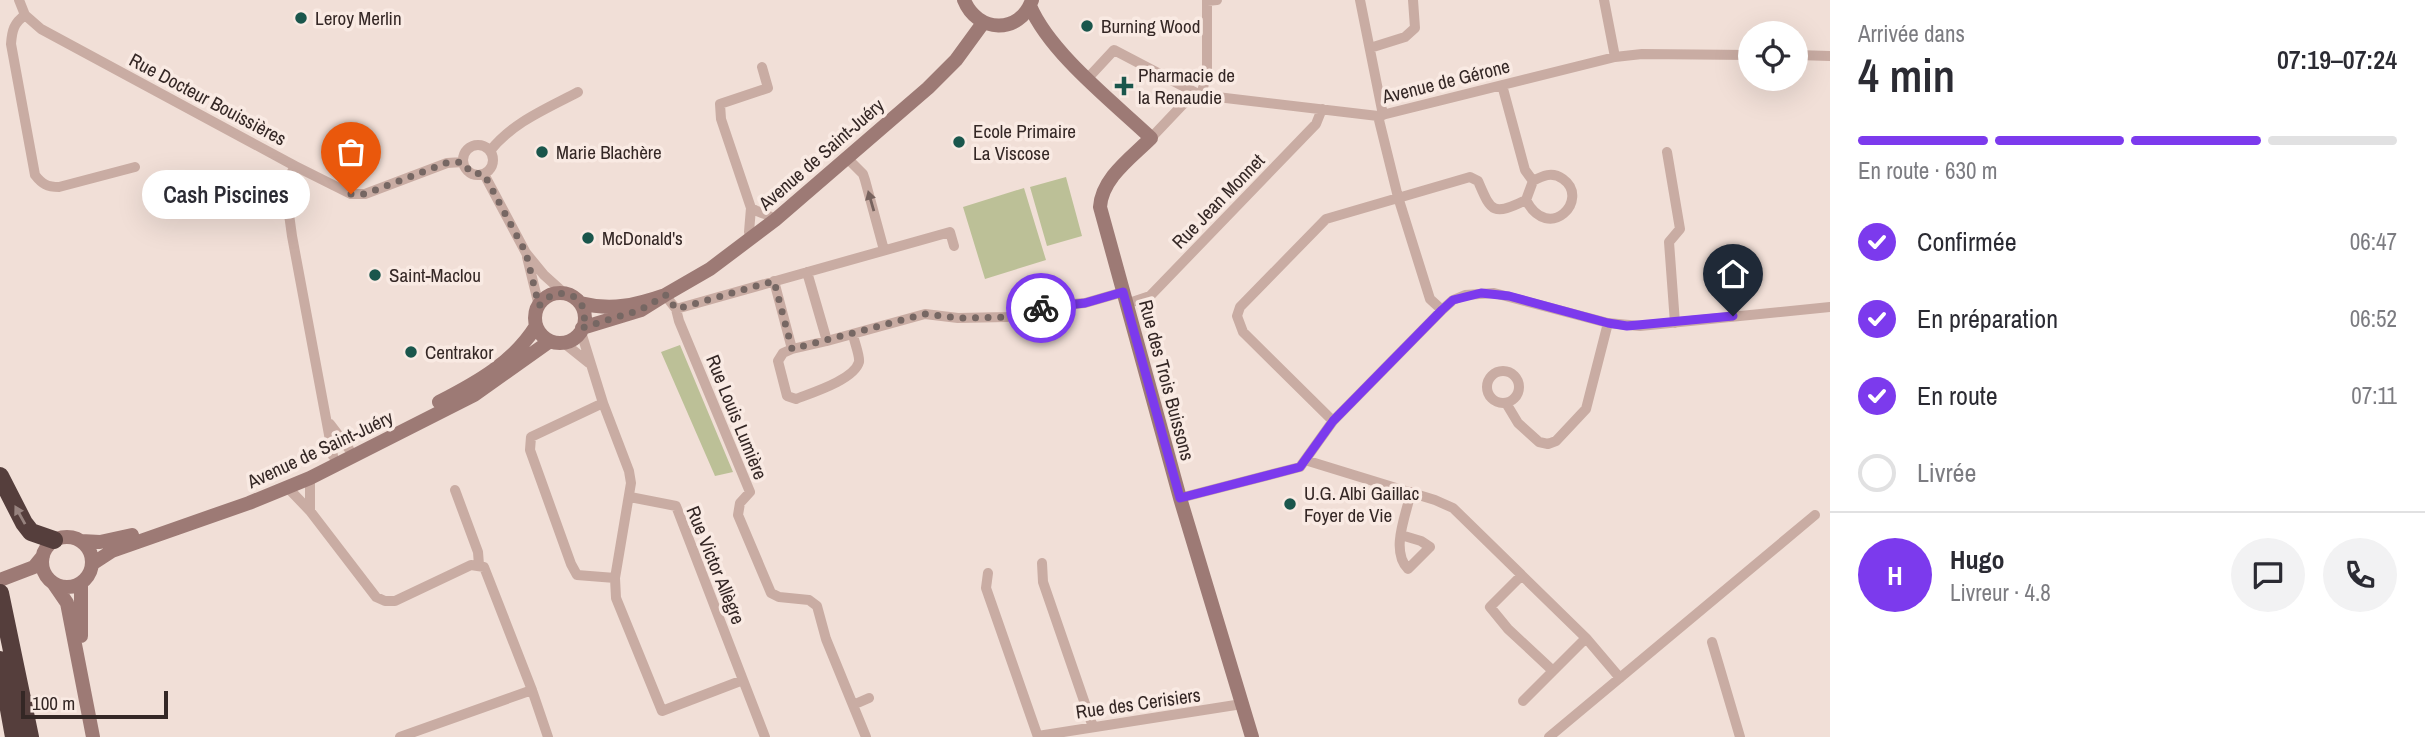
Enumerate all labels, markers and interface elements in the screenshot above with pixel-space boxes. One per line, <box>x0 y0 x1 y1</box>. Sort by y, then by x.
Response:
place label: Leroy Merlin <box>315 5 402 31</box>
marker: Leroy Merlin <box>293 10 309 26</box>
place label: Burning Wood <box>1101 13 1200 39</box>
marker: Burning Wood <box>1079 18 1095 34</box>
text: Arrivée dans <box>1858 18 1965 49</box>
map controls <box>1738 21 1808 91</box>
button: locate <box>1738 21 1808 91</box>
text: 07:19–07:24 <box>2277 42 2397 77</box>
text: 4 min <box>1858 44 1955 106</box>
street label: Rue Docteur Bouissières <box>125 47 291 151</box>
street label: Avenue de Gérone <box>1379 53 1512 110</box>
place label: Pharmacie de la Renaudie <box>1138 62 1235 110</box>
marker: Pharmacie de la Renaudie <box>1116 78 1132 94</box>
street label: Avenue de Saint-Juéry <box>752 92 889 216</box>
place label: Ecole Primaire La Viscose <box>973 118 1076 166</box>
pin <box>321 122 381 194</box>
icon: bag <box>332 133 370 171</box>
marker: Ecole Primaire La Viscose <box>951 134 967 150</box>
place label: Marie Blachère <box>556 139 662 165</box>
marker: Marie Blachère <box>534 144 550 160</box>
street label: Rue Jean Monnet <box>1166 147 1271 254</box>
text: En route · 630 m <box>1858 155 1997 186</box>
callout: Cash Piscines <box>141 170 309 218</box>
text: Cash Piscines <box>163 179 289 210</box>
one-way arrow <box>865 189 876 211</box>
icon: check <box>1858 223 1896 261</box>
text: Confirmée <box>1917 224 2017 259</box>
place label: McDonald's <box>602 225 683 251</box>
text: 06:47 <box>2350 226 2397 257</box>
marker: McDonald's <box>580 230 596 246</box>
pin <box>1703 244 1763 316</box>
icon: home <box>1714 255 1752 293</box>
place label: Saint-Maclou <box>389 262 481 288</box>
marker: Saint-Maclou <box>367 267 383 283</box>
courier <box>1006 273 1076 343</box>
icon: bike <box>1022 289 1060 327</box>
street label: Rue des Trois Buissons <box>1133 297 1201 463</box>
icon: check <box>1858 300 1896 338</box>
text: En préparation <box>1917 301 2058 336</box>
text: 06:52 <box>2350 303 2397 334</box>
place label: Centrakor <box>425 339 494 365</box>
marker: Centrakor <box>403 344 419 360</box>
street label: Rue Louis Lumière <box>700 351 774 483</box>
icon: check <box>1858 377 1896 415</box>
text: En route <box>1917 378 1998 413</box>
text: 07:11 <box>2351 380 2397 411</box>
street label: Avenue de Saint-Juéry <box>242 404 397 495</box>
text: Livrée <box>1917 455 1976 490</box>
place label: U.G. Albi Gaillac Foyer de Vie <box>1304 480 1419 528</box>
marker: U.G. Albi Gaillac Foyer de Vie <box>1282 496 1298 512</box>
street label: Rue Victor Allègre <box>680 502 752 628</box>
one-way arrow <box>14 506 26 525</box>
button: chat <box>2231 538 2305 612</box>
button: phone <box>2323 538 2397 612</box>
text: Hugo <box>1950 542 2004 577</box>
text: H <box>1887 558 1903 593</box>
text: Livreur · 4.8 <box>1950 577 2051 608</box>
street label: Rue des Cerisiers <box>1074 681 1202 725</box>
scale bar <box>21 688 168 720</box>
text: 100 m <box>32 690 75 716</box>

